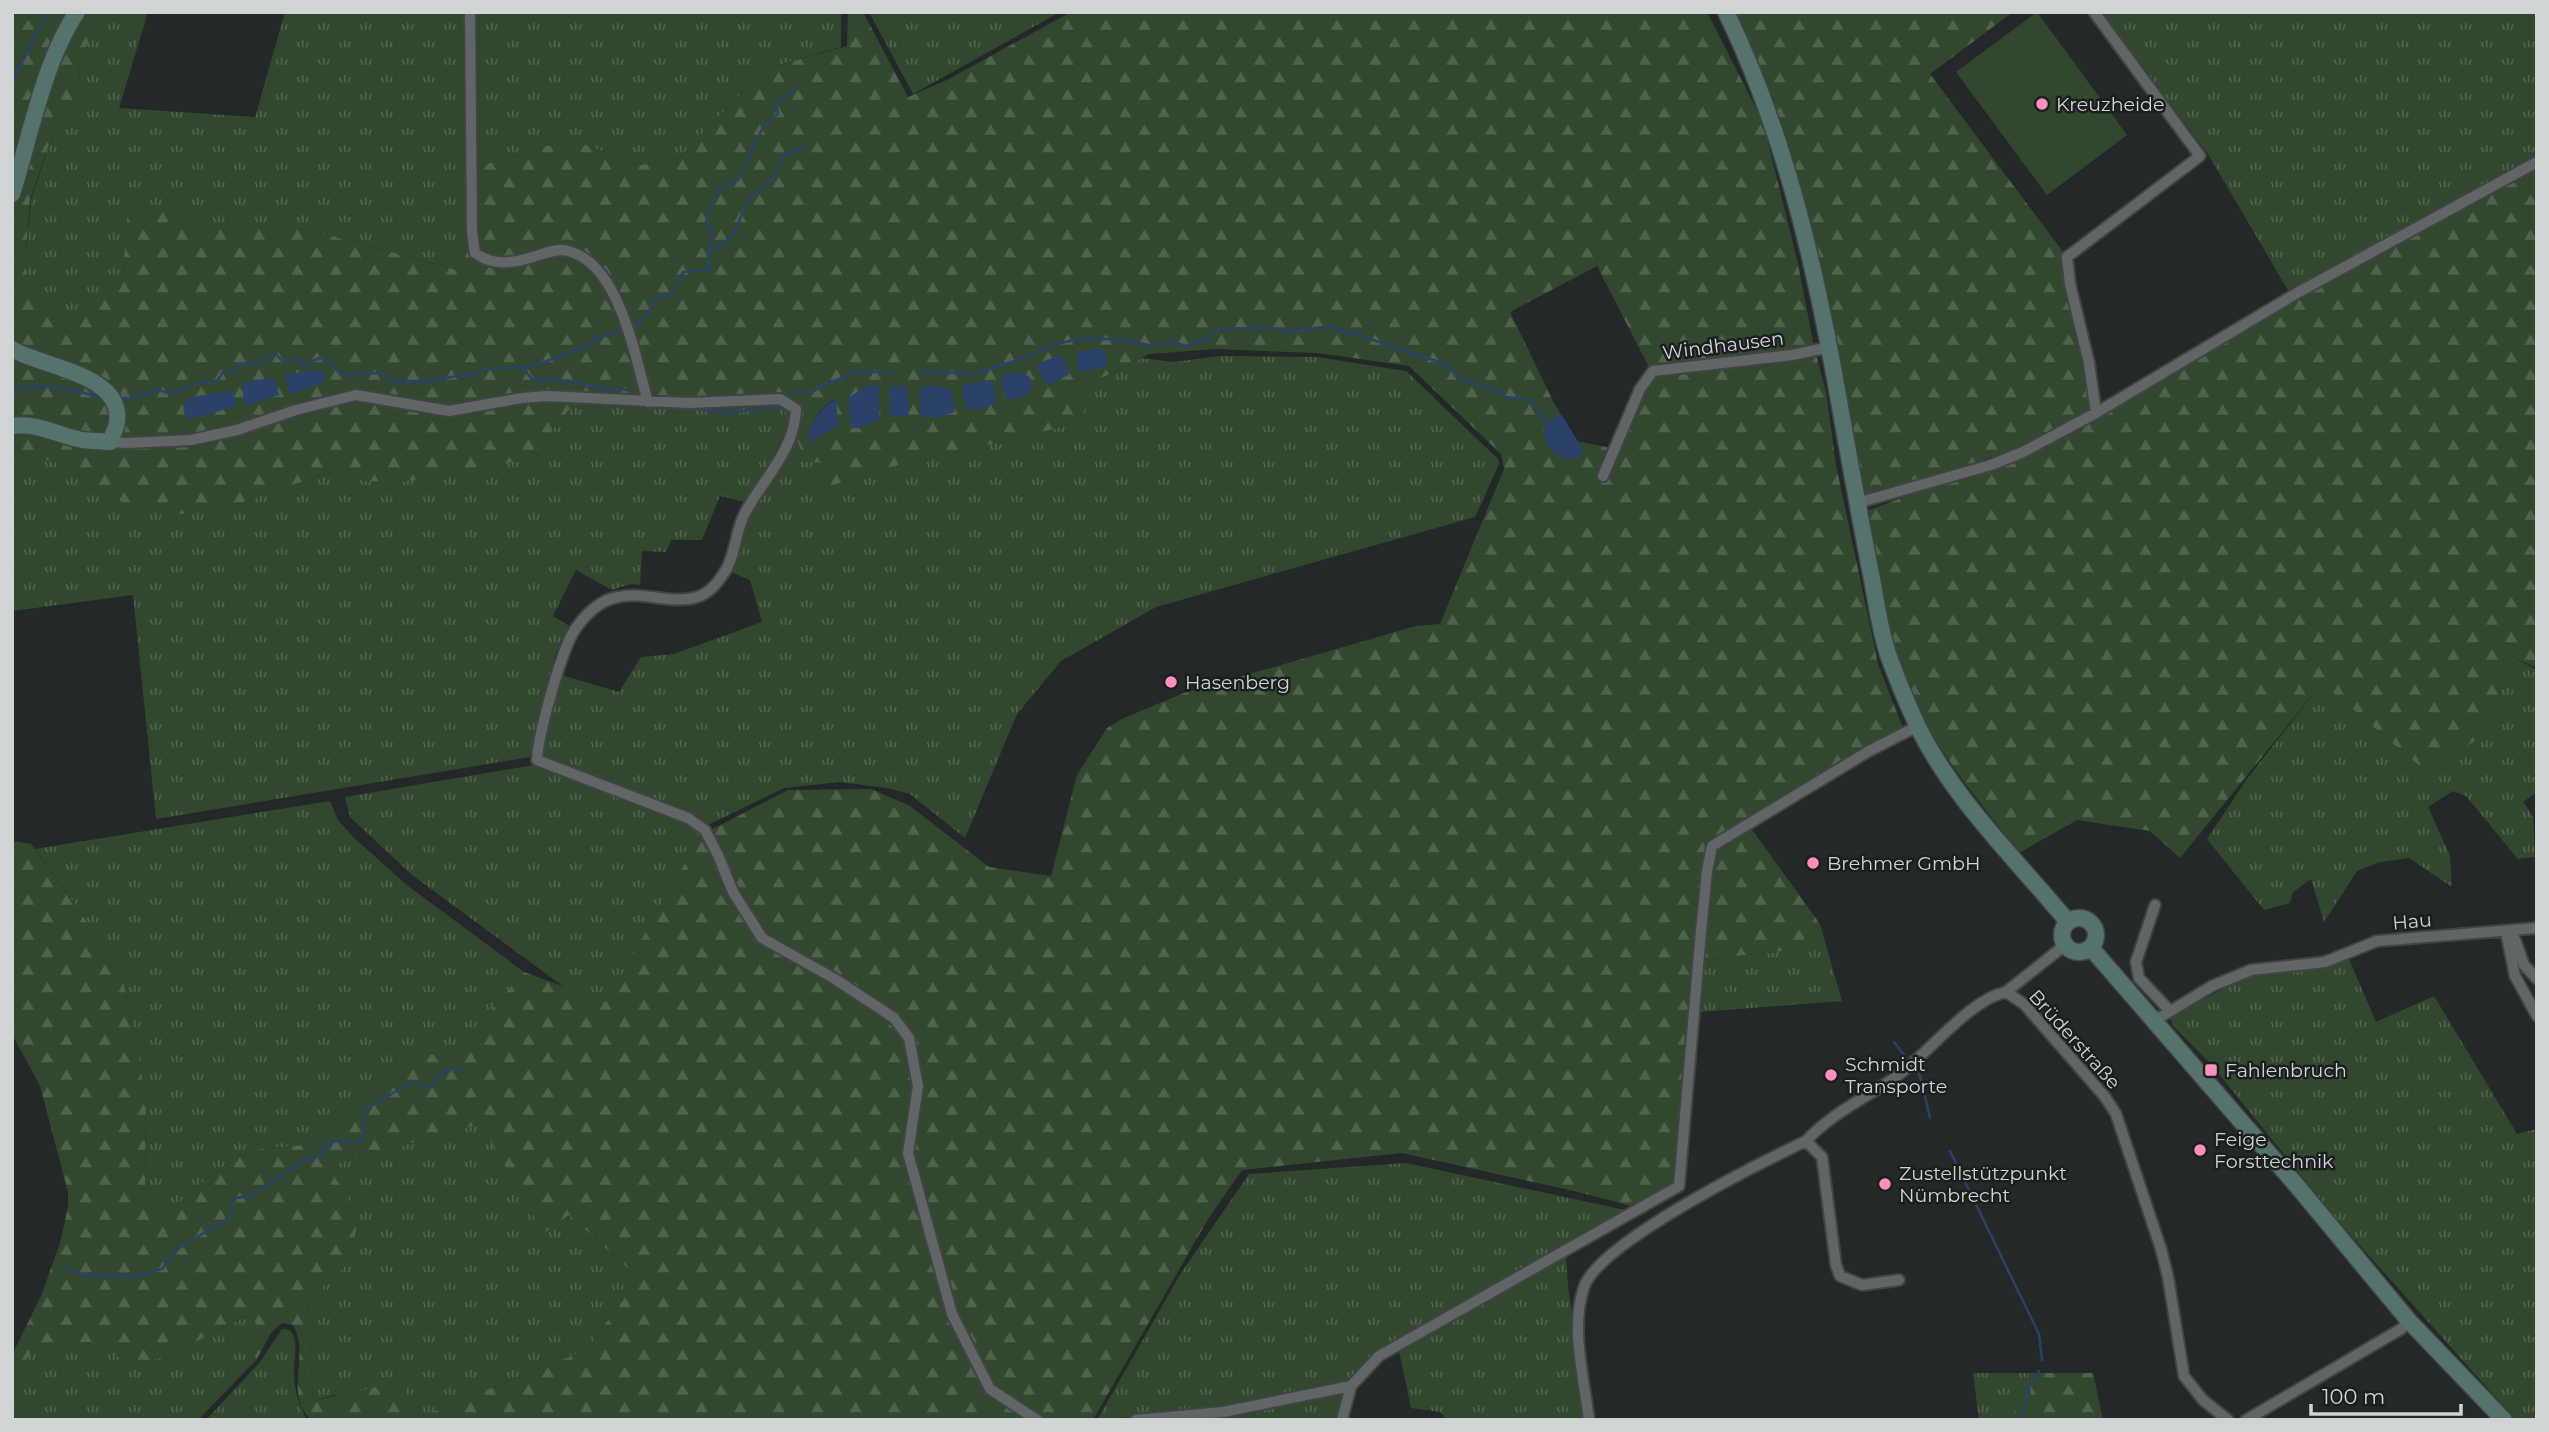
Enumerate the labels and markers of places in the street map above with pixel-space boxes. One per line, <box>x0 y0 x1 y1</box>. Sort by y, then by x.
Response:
place label: Kreuzheide <box>2056 93 2164 116</box>
marker: Kreuzheide <box>2034 96 2050 112</box>
place label: Hasenberg <box>1185 671 1290 694</box>
marker: Hasenberg <box>1163 674 1179 690</box>
place label: Brehmer GmbH <box>1827 852 1980 875</box>
marker: Brehmer GmbH <box>1805 855 1821 871</box>
place label: Schmidt Transporte <box>1845 1053 1947 1098</box>
place label: Fahlenbruch <box>2225 1059 2347 1082</box>
marker: Fahlenbruch <box>2203 1062 2219 1078</box>
marker: Schmidt Transporte <box>1823 1067 1839 1083</box>
place label: Feige Forsttechnik <box>2214 1128 2334 1173</box>
marker: Feige Forsttechnik <box>2192 1142 2208 1158</box>
place label: Zustellstützpunkt Nümbrecht <box>1899 1162 2067 1207</box>
marker: Zustellstützpunkt Nümbrecht <box>1877 1176 1893 1192</box>

